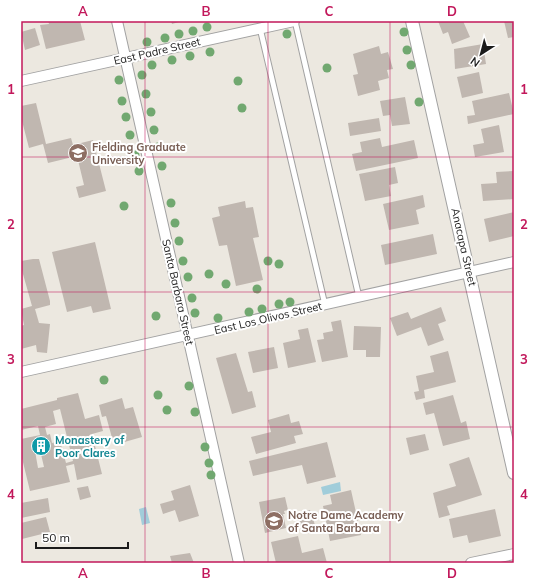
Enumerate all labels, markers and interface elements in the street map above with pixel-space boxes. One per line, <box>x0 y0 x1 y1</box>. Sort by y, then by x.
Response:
text: A <box>78 3 88 19</box>
text: B <box>202 3 211 19</box>
text: C <box>325 3 334 19</box>
text: D <box>447 3 457 19</box>
street label: East Padre Street <box>112 34 202 68</box>
north arrow <box>461 34 501 74</box>
text: N <box>468 54 483 70</box>
text: 1 <box>7 81 15 97</box>
text: 1 <box>520 81 528 97</box>
place label: Fielding Graduate University <box>92 140 186 167</box>
school or university icon: Fielding Graduate University <box>67 142 89 164</box>
street label: Anacapa Street <box>448 207 480 288</box>
text: 2 <box>7 216 15 232</box>
text: 2 <box>520 216 528 232</box>
street label: Santa Barbara Street <box>159 238 197 346</box>
street label: East Los Olivos Street <box>213 299 323 337</box>
text: 3 <box>7 351 15 367</box>
text: 3 <box>520 351 528 367</box>
place label: Monastery of Poor Clares <box>55 433 125 460</box>
building icon: Monastery of Poor Clares <box>30 435 52 457</box>
text: 4 <box>7 486 15 502</box>
text: 4 <box>520 486 528 502</box>
place label: Notre Dame Academy of Santa Barbara <box>288 508 404 535</box>
school or university icon: Notre Dame Academy of Santa Barbara <box>263 510 285 532</box>
scale bar <box>36 524 128 550</box>
text: 50 m <box>42 530 70 545</box>
text: A <box>78 565 88 581</box>
text: B <box>202 565 211 581</box>
text: C <box>325 565 334 581</box>
text: D <box>447 565 457 581</box>

